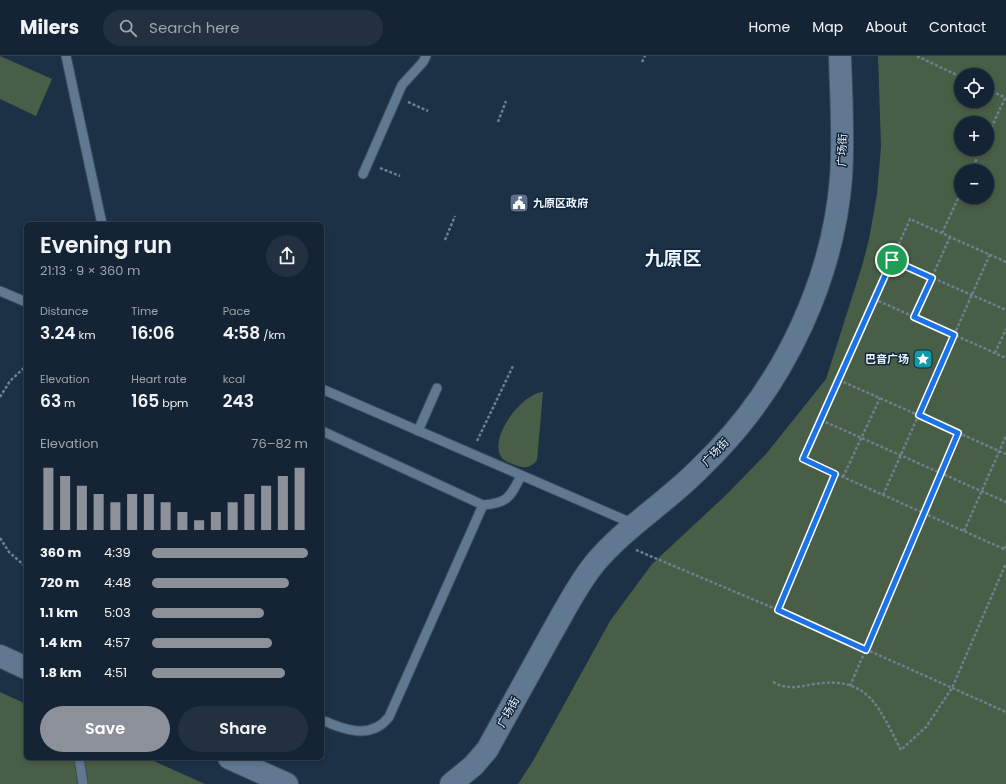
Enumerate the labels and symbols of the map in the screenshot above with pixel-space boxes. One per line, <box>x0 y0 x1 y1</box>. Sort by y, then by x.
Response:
street label: 广场街 <box>833 133 851 167</box>
public building icon: 九原区政府 <box>508 192 530 214</box>
place label: 九原区政府 <box>533 195 588 211</box>
pin <box>875 243 909 277</box>
district label: 九原区 <box>644 245 702 272</box>
place icon: 巴音广场 <box>912 348 934 370</box>
place label: 巴音广场 <box>865 351 909 367</box>
street label: 广场街 <box>698 435 732 469</box>
street label: 广场街 <box>493 694 523 730</box>

